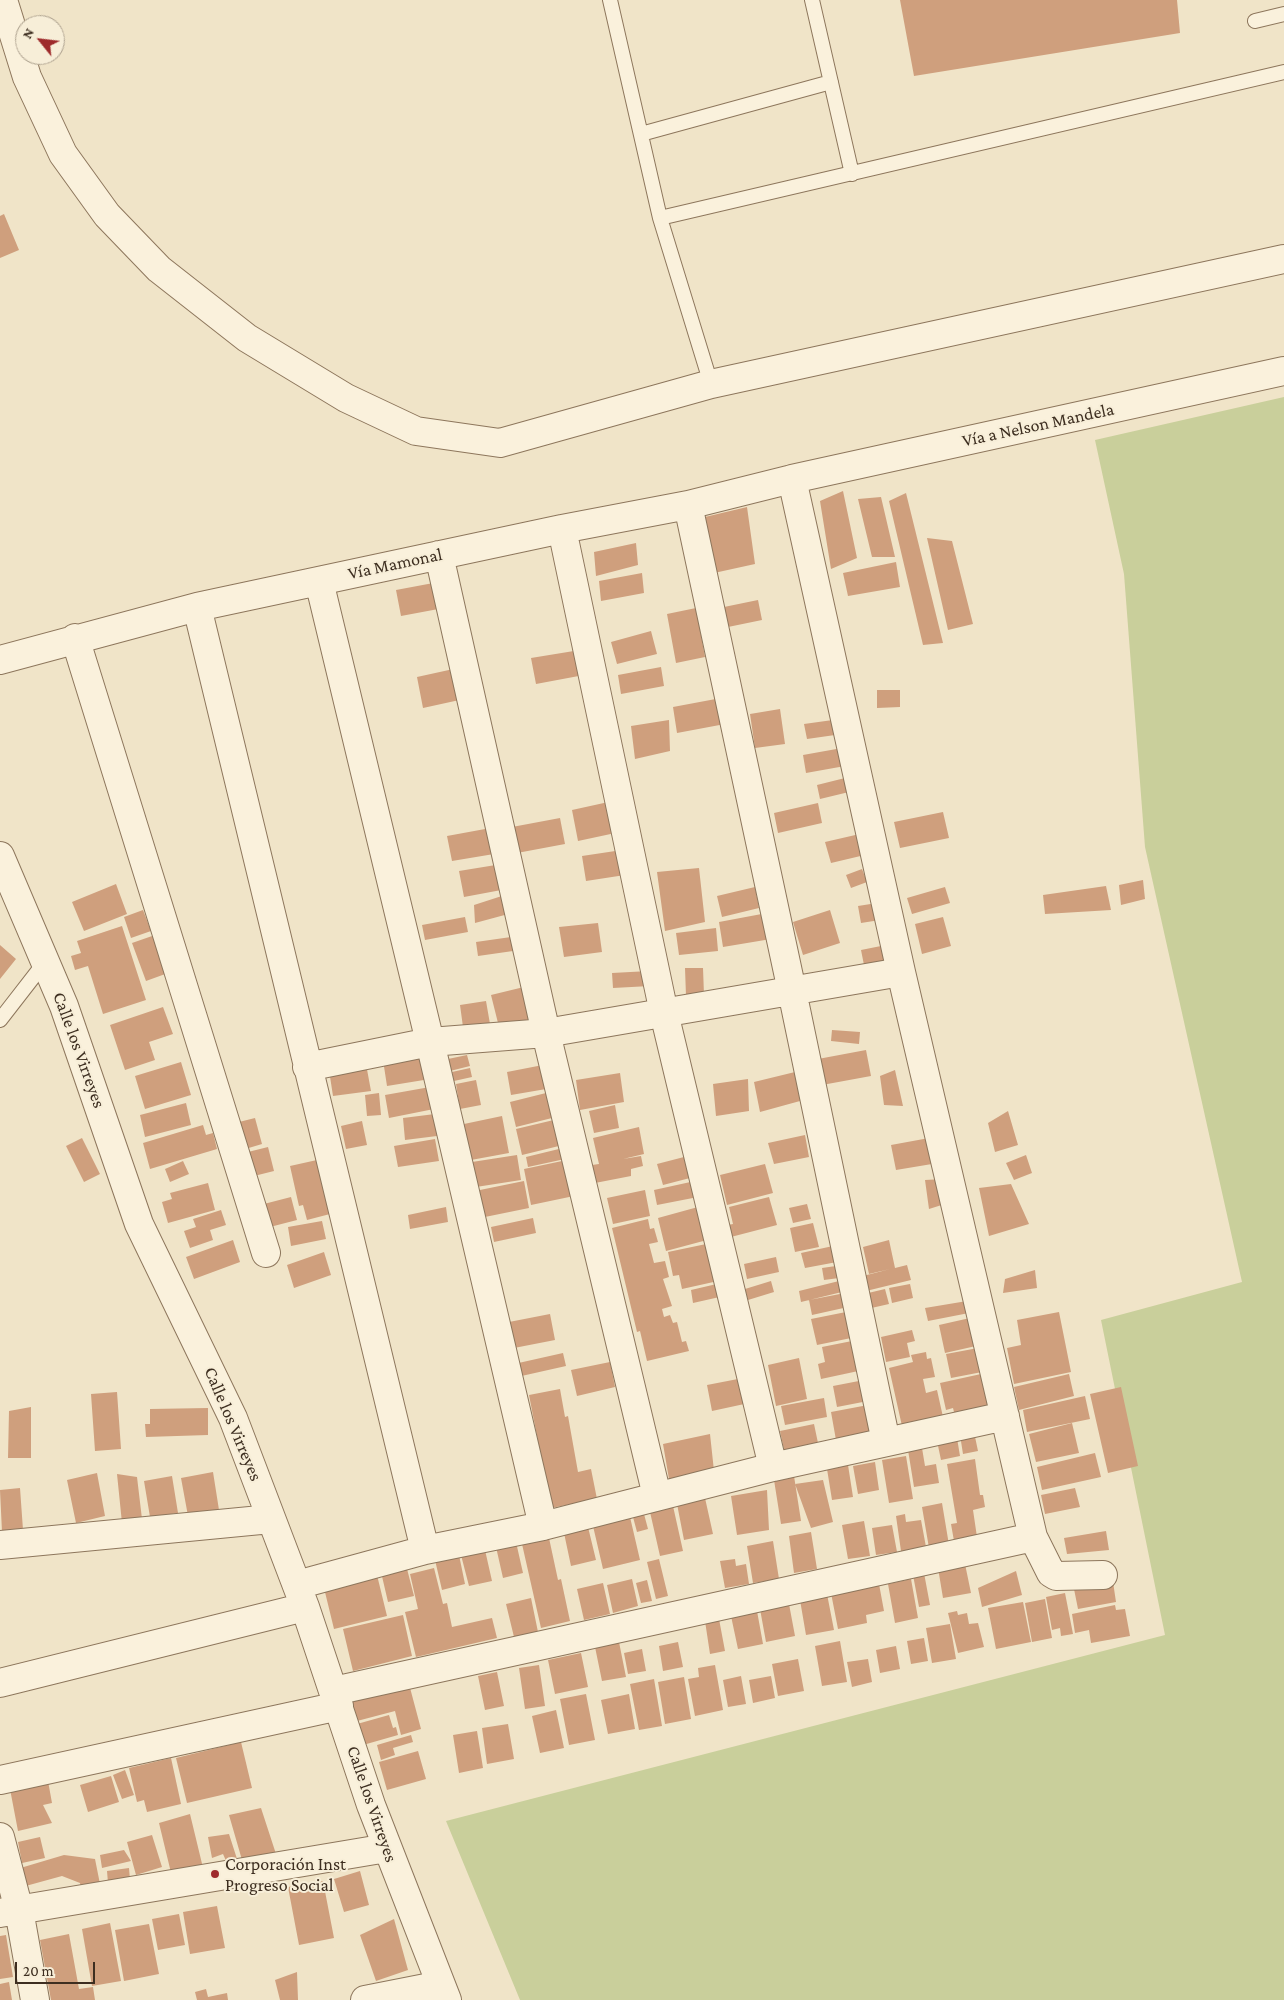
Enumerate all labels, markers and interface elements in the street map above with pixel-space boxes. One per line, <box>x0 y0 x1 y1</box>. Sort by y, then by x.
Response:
north arrow <box>15 15 65 65</box>
text: N <box>18 25 37 41</box>
street label: Vía a Nelson Mandela <box>960 398 1116 452</box>
street label: Vía Mamonal <box>346 543 444 585</box>
street label: Calle los Virreyes <box>48 989 110 1111</box>
street label: Calle los Virreyes <box>199 1364 267 1484</box>
street label: Calle los Virreyes <box>342 1743 402 1865</box>
place label: Corporación Inst Progreso Social <box>225 1853 346 1896</box>
marker: Corporación Inst Progreso Social <box>209 1868 221 1880</box>
scale bar <box>18 1952 98 1984</box>
text: 20 m <box>23 1963 54 1979</box>

